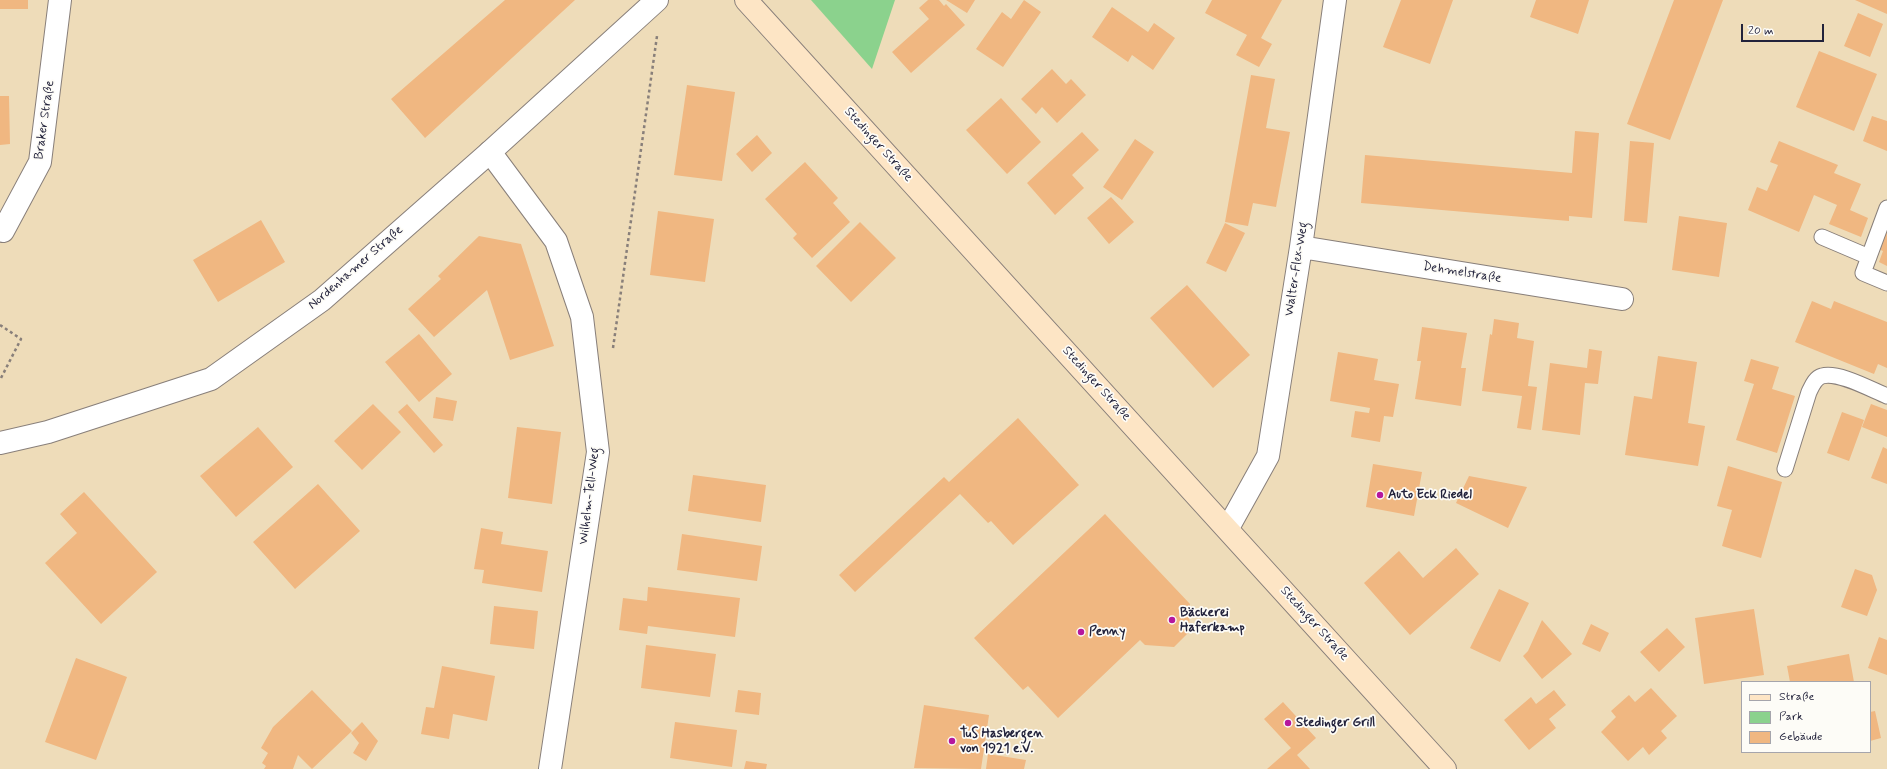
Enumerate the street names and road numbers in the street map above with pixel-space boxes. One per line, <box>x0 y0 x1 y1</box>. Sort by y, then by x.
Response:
street label: Braker Straße <box>32 79 58 161</box>
street label: Stedinger Straße <box>840 105 916 185</box>
street label: Walter-Flex-Weg <box>1282 221 1312 317</box>
street label: Nordenhamer Straße <box>305 223 407 313</box>
street label: Dehmelstraße <box>1422 259 1502 287</box>
street label: Stedinger Straße <box>1058 344 1134 424</box>
street label: Wilhelm-Tell-Weg <box>576 446 604 546</box>
street label: Stedinger Straße <box>1276 584 1352 664</box>

